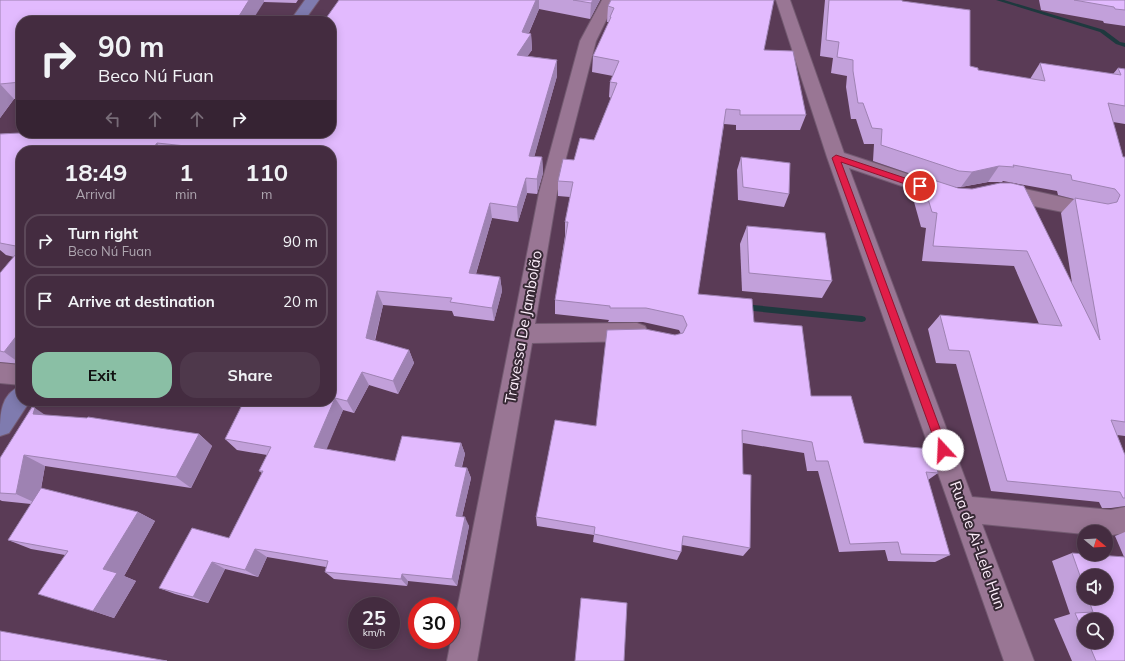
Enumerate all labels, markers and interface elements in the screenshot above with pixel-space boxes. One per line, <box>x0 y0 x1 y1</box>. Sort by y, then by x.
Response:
text: 90 m <box>98 29 164 64</box>
icon: right <box>32 32 84 84</box>
text: Beco Nú Fuan <box>98 64 214 87</box>
icon: left <box>102 108 124 130</box>
icon: ahead <box>144 108 166 130</box>
icon: ahead <box>186 108 208 130</box>
icon: right <box>228 108 250 130</box>
text: 18:49 <box>64 157 127 187</box>
text: 1 <box>179 157 193 187</box>
text: 110 <box>245 157 288 187</box>
pin <box>903 169 937 203</box>
icon: arrive <box>909 175 931 197</box>
text: Arrival <box>76 186 115 202</box>
text: min <box>175 186 197 202</box>
text: m <box>261 186 272 202</box>
text: Turn right <box>68 224 138 243</box>
icon: right <box>34 230 56 252</box>
text: 90 m <box>283 232 318 251</box>
text: Beco Nú Fuan <box>68 243 152 259</box>
street label: Travessa De Jambolão <box>500 249 546 405</box>
icon: arrive <box>34 290 56 312</box>
text: Arrive at destination <box>68 292 215 311</box>
text: 20 m <box>283 292 318 311</box>
button: Exit <box>32 352 172 398</box>
button: Share <box>180 352 320 398</box>
position arrow <box>922 429 964 471</box>
street label: Rua de Ai-Lele Hun <box>946 478 1010 612</box>
north arrow <box>1077 525 1113 561</box>
map controls <box>1077 525 1113 649</box>
button: sound <box>1077 569 1113 605</box>
speed limit sign: 30 <box>408 597 460 649</box>
text: 25 <box>362 605 386 630</box>
button: search <box>1077 613 1113 649</box>
text: km/h <box>363 626 385 639</box>

